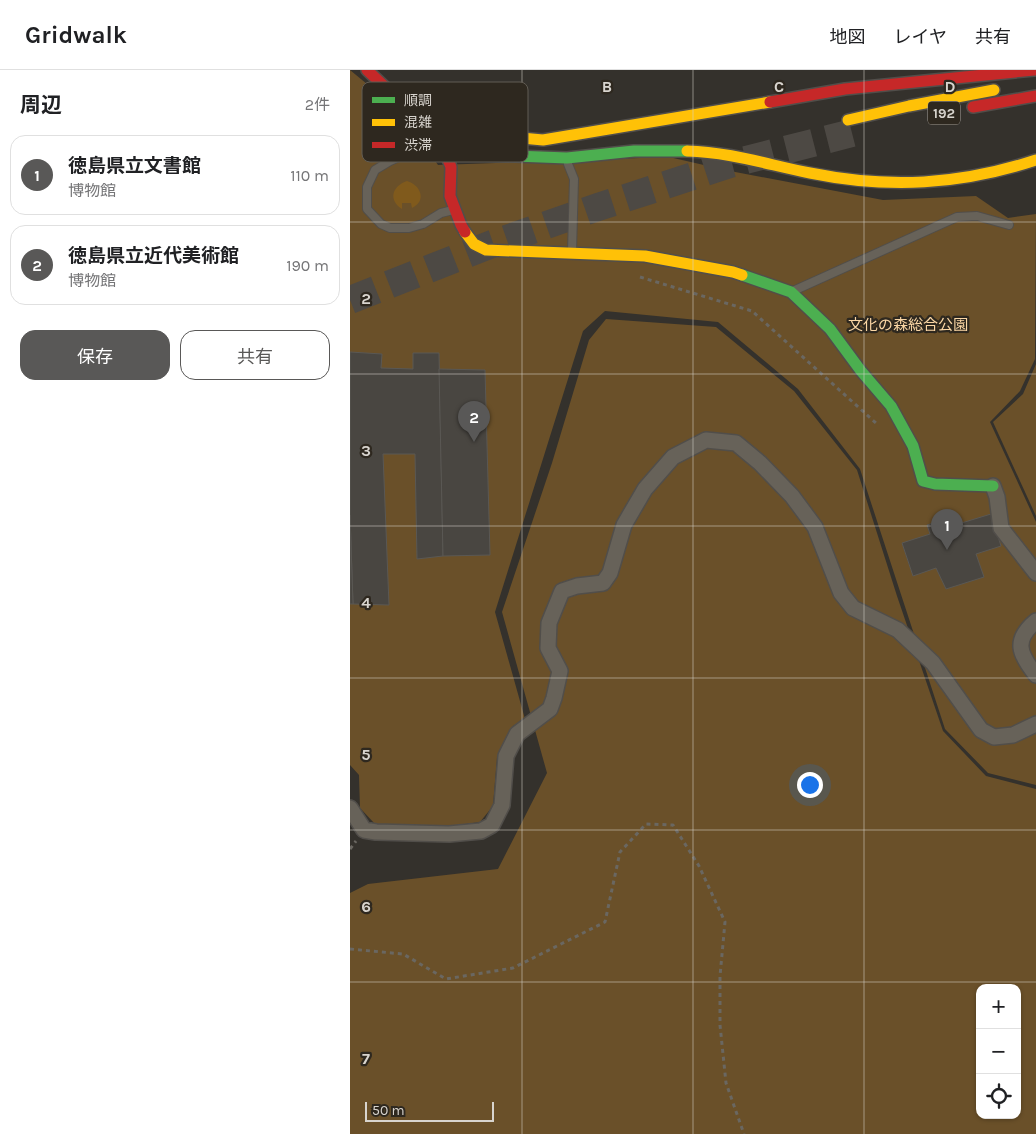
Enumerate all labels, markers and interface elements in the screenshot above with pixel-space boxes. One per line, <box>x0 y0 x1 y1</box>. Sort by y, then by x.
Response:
text: Gridwalk <box>25 21 127 49</box>
text: 地図 <box>830 26 866 48</box>
text: レイヤ <box>894 26 947 48</box>
text: 共有 <box>975 26 1011 48</box>
text: B <box>602 77 612 96</box>
text: C <box>774 77 784 96</box>
text: D <box>945 77 956 96</box>
legend <box>362 82 528 162</box>
text: 順調 <box>404 92 432 109</box>
text: 周辺 <box>20 93 62 117</box>
text: 2件 <box>305 95 330 114</box>
road number: 192 <box>928 102 960 124</box>
text: 混雑 <box>404 114 432 131</box>
text: 渋滞 <box>404 137 432 154</box>
text: 徳島県立文書館 <box>68 155 201 177</box>
text: 1 <box>34 166 40 185</box>
text: 110 m <box>290 166 329 185</box>
text: 博物館 <box>68 181 116 200</box>
text: 徳島県立近代美術館 <box>68 245 239 267</box>
text: 2 <box>32 256 42 275</box>
text: 190 m <box>286 256 329 275</box>
text: 博物館 <box>68 271 116 290</box>
text: 2 <box>361 289 371 308</box>
park label: 文化の森総合公園 <box>848 316 968 334</box>
button: 保存 <box>20 330 170 380</box>
button: 共有 <box>180 330 330 380</box>
pin: 2 <box>458 401 490 442</box>
text: 3 <box>361 441 371 460</box>
pin: 1 <box>931 509 963 550</box>
text: 4 <box>361 593 371 612</box>
text: 5 <box>361 745 371 764</box>
your location <box>797 772 823 798</box>
text: 6 <box>361 897 371 916</box>
map controls <box>976 984 1021 1119</box>
button: + <box>976 984 1021 1029</box>
button: − <box>976 1029 1021 1074</box>
text: 7 <box>362 1049 370 1068</box>
button: locate <box>976 1074 1021 1119</box>
scale bar <box>365 1099 494 1122</box>
text: 50 m <box>372 1102 405 1119</box>

